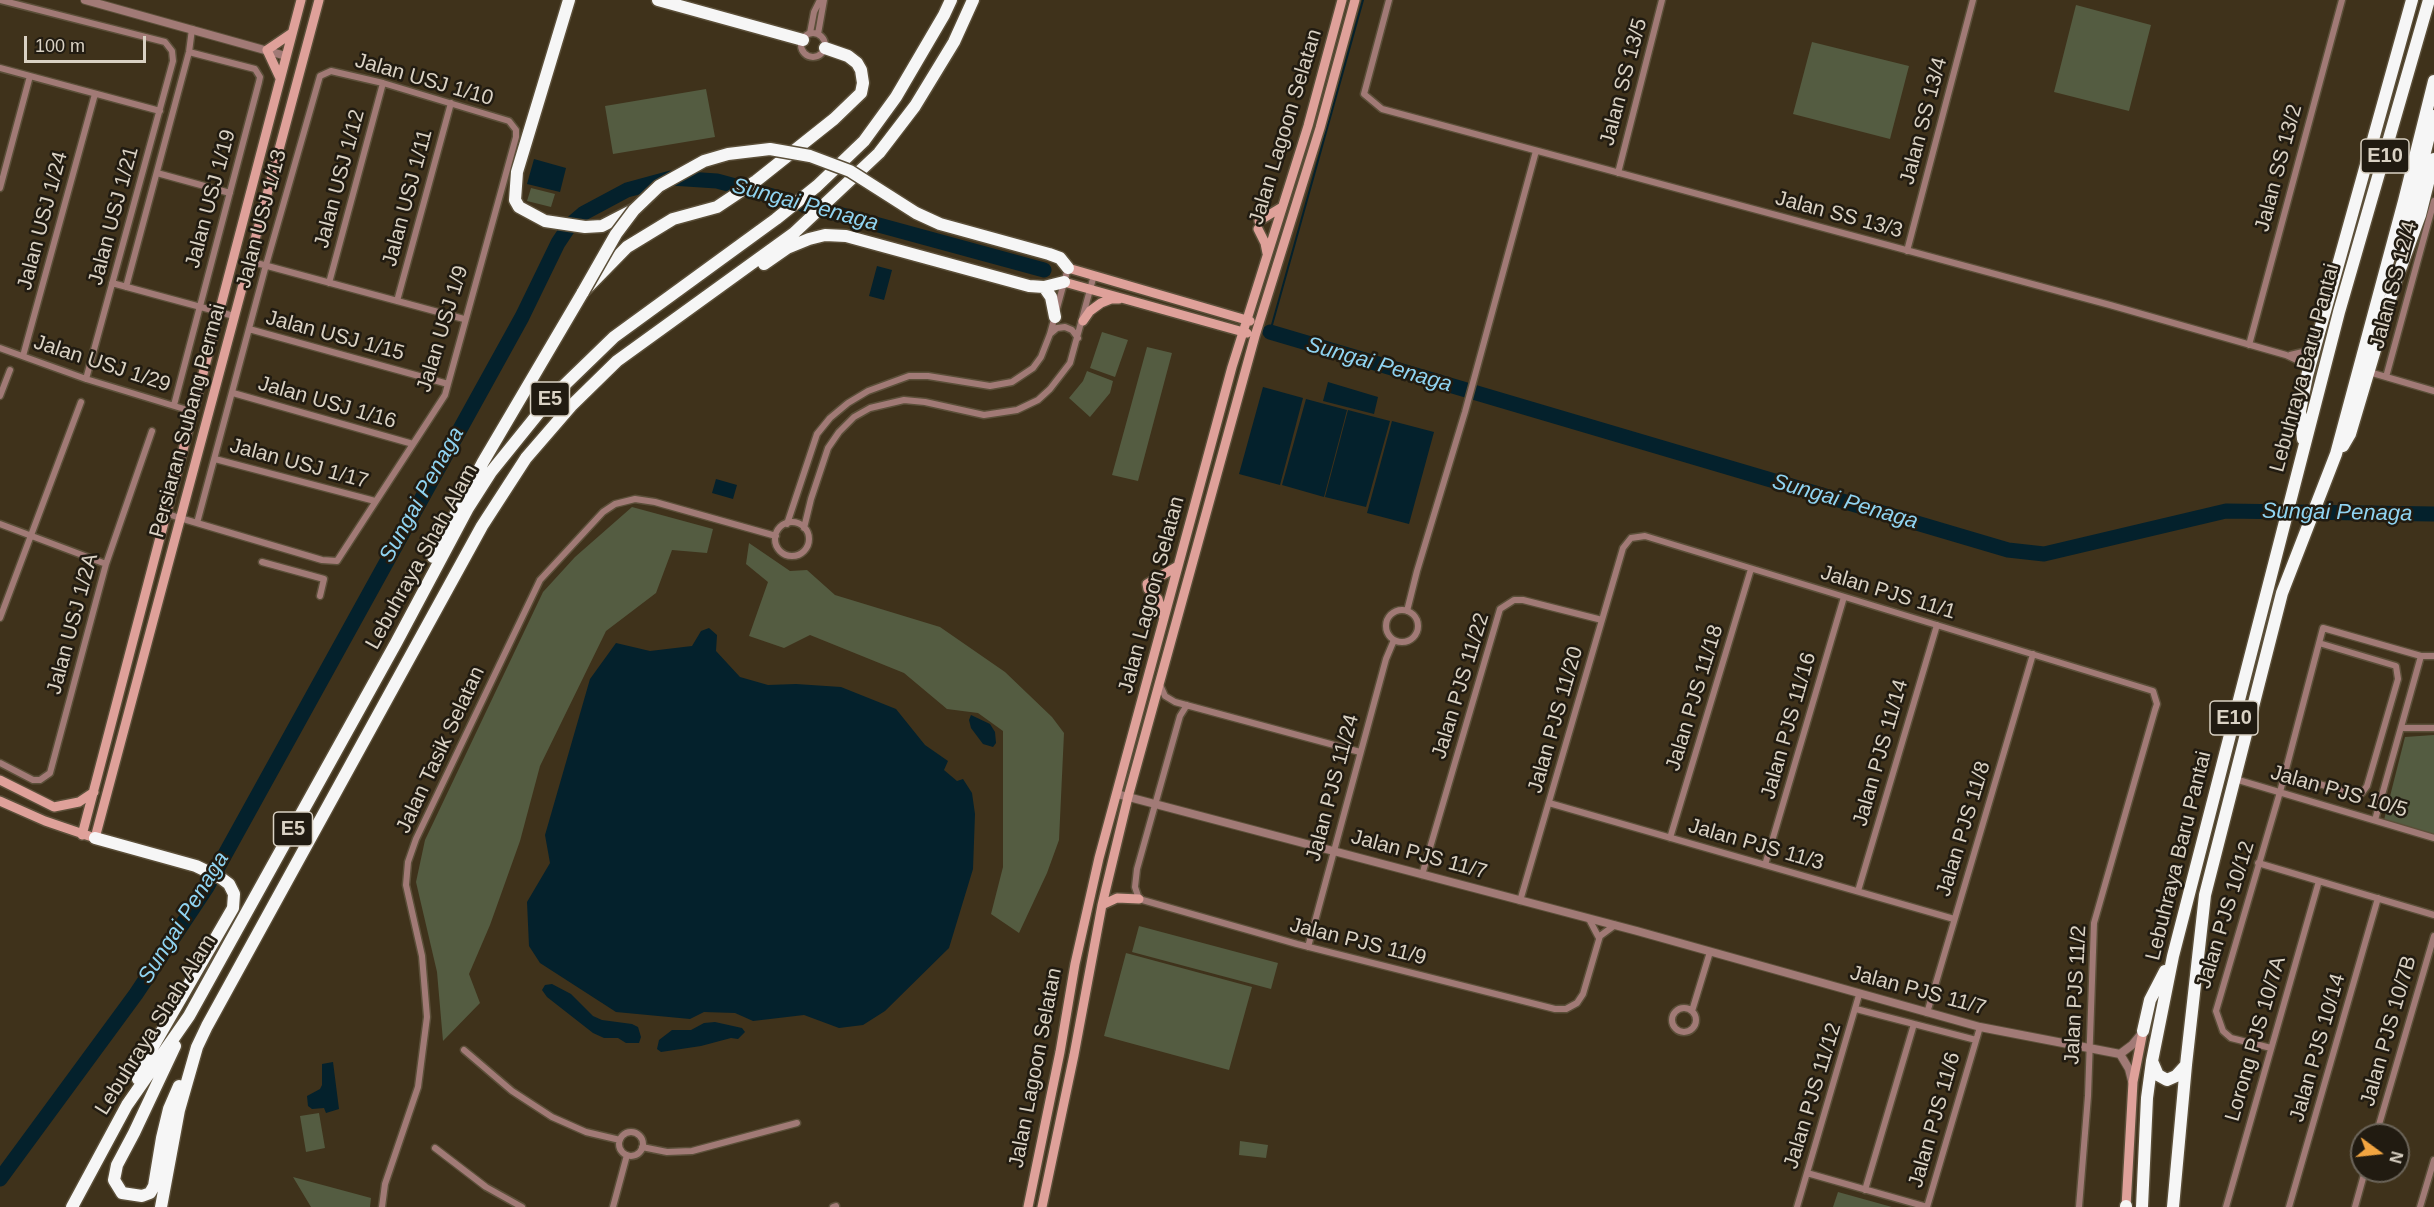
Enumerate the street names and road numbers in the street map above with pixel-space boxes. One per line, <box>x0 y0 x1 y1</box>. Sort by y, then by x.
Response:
street label: Jalan SS 13/5 <box>1595 16 1653 148</box>
street label: Jalan Lagoon Selatan <box>1244 26 1328 228</box>
street label: Jalan USJ 1/10 <box>352 48 496 112</box>
street label: Jalan SS 13/4 <box>1895 55 1953 187</box>
street label: Jalan SS 13/2 <box>2250 102 2308 234</box>
street label: Jalan USJ 1/12 <box>309 107 371 251</box>
street label: Jalan USJ 1/19 <box>180 127 242 271</box>
street label: Jalan USJ 1/11 <box>378 127 438 269</box>
road number: E10 <box>2361 139 2409 173</box>
street label: Jalan USJ 1/21 <box>83 144 145 288</box>
street label: Jalan USJ 1/13 <box>231 147 293 291</box>
street label: Jalan USJ 1/24 <box>12 149 74 293</box>
street label: Jalan SS 13/3 <box>1773 186 1905 244</box>
street label: Jalan SS 12/4 <box>2365 219 2423 351</box>
street label: Lebuhraya Baru Pantai <box>2265 261 2345 475</box>
street label: Jalan USJ 1/9 <box>412 263 474 395</box>
street label: Persiaran Subang Permai <box>145 302 231 540</box>
street label: Jalan USJ 1/15 <box>263 305 407 367</box>
street label: Jalan USJ 1/29 <box>30 330 174 398</box>
street label: Jalan USJ 1/16 <box>255 371 399 435</box>
road number: E5 <box>530 382 570 416</box>
street label: Jalan USJ 1/17 <box>227 433 371 495</box>
street label: Lebuhraya Shah Alam <box>361 460 483 654</box>
street label: Jalan Lagoon Selatan <box>1114 494 1190 696</box>
street label: Jalan USJ 1/2A <box>42 551 104 697</box>
street label: Jalan PJS 11/1 <box>1818 561 1958 625</box>
street label: Jalan PJS 11/22 <box>1427 610 1495 762</box>
street label: Jalan PJS 11/18 <box>1661 622 1729 774</box>
street label: Jalan PJS 11/20 <box>1523 644 1589 796</box>
street label: Jalan PJS 11/16 <box>1756 650 1822 802</box>
street label: Jalan Tasik Selatan <box>391 663 491 837</box>
street label: Jalan PJS 11/14 <box>1848 677 1914 829</box>
road number: E10 <box>2210 701 2258 735</box>
street label: Jalan PJS 11/24 <box>1301 712 1365 864</box>
street label: Lebuhraya Baru Pantai <box>2141 749 2217 963</box>
street label: Jalan PJS 11/8 <box>1932 759 1996 899</box>
street label: Jalan PJS 10/5 <box>2268 760 2410 824</box>
road number: E5 <box>274 812 312 846</box>
street label: Jalan PJS 11/3 <box>1685 814 1827 876</box>
street label: Jalan PJS 11/7 <box>1348 825 1490 885</box>
street label: Jalan PJS 10/12 <box>2192 838 2260 992</box>
street label: Jalan PJS 11/9 <box>1287 913 1429 971</box>
street label: Jalan PJS 11/2 <box>2060 925 2092 1065</box>
street label: Lebuhraya Shah Alam <box>90 930 222 1120</box>
street label: Jalan PJS 10/7B <box>2355 953 2423 1109</box>
street label: Lorong PJS 10/7A <box>2220 954 2292 1124</box>
street label: Jalan PJS 11/7 <box>1847 961 1989 1021</box>
street label: Jalan Lagoon Selatan <box>1004 966 1068 1170</box>
street label: Jalan PJS 10/14 <box>2285 971 2351 1125</box>
street label: Jalan PJS 11/12 <box>1779 1020 1847 1172</box>
street label: Jalan PJS 11/6 <box>1904 1049 1966 1191</box>

